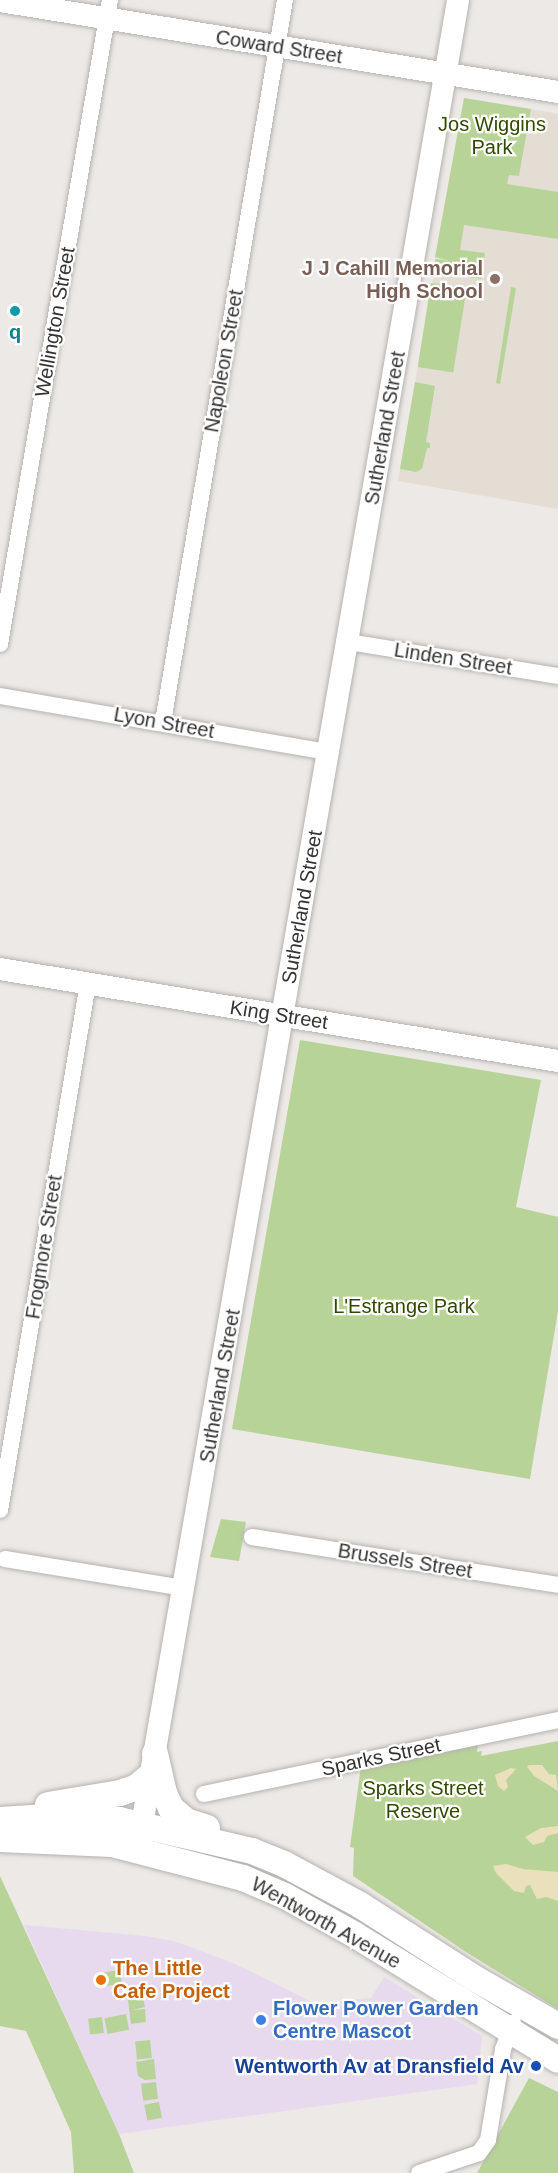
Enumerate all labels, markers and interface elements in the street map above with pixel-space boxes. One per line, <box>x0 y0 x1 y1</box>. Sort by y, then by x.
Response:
street label: Coward Street <box>214 25 344 69</box>
park label: Jos Wiggins Park <box>438 113 546 160</box>
street label: Wellington Street <box>30 245 80 399</box>
place label: J J Cahill Memorial High School <box>302 256 483 303</box>
marker: J J Cahill Memorial High School <box>488 272 502 286</box>
street label: Napoleon Street <box>200 288 248 434</box>
marker: q <box>8 304 22 318</box>
place label: q <box>9 320 21 344</box>
street label: Sutherland Street <box>360 349 410 507</box>
street label: Linden Street <box>392 638 514 680</box>
street label: Lyon Street <box>112 702 216 744</box>
street label: Sutherland Street <box>277 828 327 986</box>
street label: King Street <box>228 995 330 1035</box>
street label: Frogmore Street <box>21 1173 67 1321</box>
park label: L'Estrange Park <box>333 1294 475 1318</box>
street label: Sutherland Street <box>195 1307 245 1465</box>
street label: Brussels Street <box>336 1539 474 1583</box>
street label: Sparks Street <box>319 1733 443 1781</box>
park label: Sparks Street Reserve <box>362 1777 484 1824</box>
street label: Wentworth Avenue <box>247 1872 405 1974</box>
place label: The Little Cafe Project <box>113 1956 230 2003</box>
marker: The Little Cafe Project <box>94 1973 108 1987</box>
place label: Flower Power Garden Centre Mascot <box>273 1996 479 2043</box>
marker: Flower Power Garden Centre Mascot <box>254 2013 268 2027</box>
place label: Wentworth Av at Dransfield Av <box>234 2054 524 2078</box>
marker: Wentworth Av at Dransfield Av <box>529 2059 543 2073</box>

